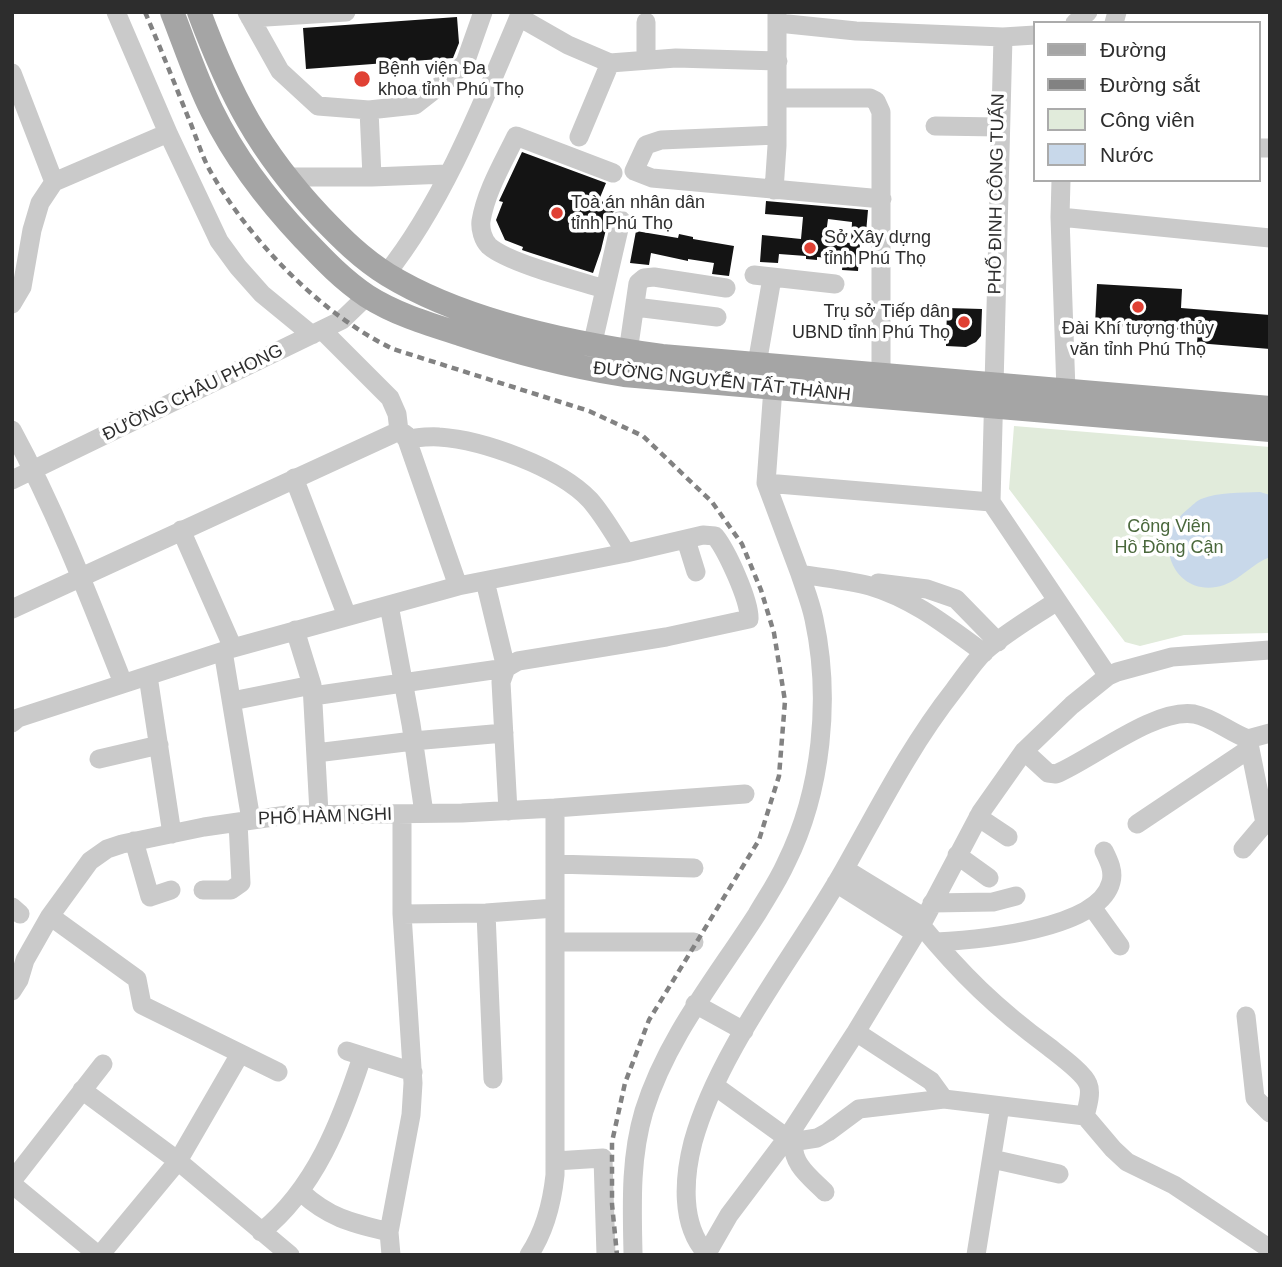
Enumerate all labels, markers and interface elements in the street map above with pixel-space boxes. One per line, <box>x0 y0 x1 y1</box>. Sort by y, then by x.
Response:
legend <box>1034 21 1261 182</box>
text: Đường <box>1100 38 1166 61</box>
place label: Bệnh viện Đa khoa tỉnh Phú Thọ <box>378 58 524 100</box>
marker: Bệnh viện Đa khoa tỉnh Phú Thọ <box>352 69 372 89</box>
text: Đường sắt <box>1100 73 1200 96</box>
street label: PHỐ ĐINH CÔNG TUẤN <box>984 93 1010 295</box>
text: Công viên <box>1100 108 1195 131</box>
text: Nước <box>1100 143 1154 166</box>
place label: Toà án nhân dân tỉnh Phú Thọ <box>571 192 705 234</box>
marker: Toà án nhân dân tỉnh Phú Thọ <box>549 205 565 221</box>
place label: Sở Xây dựng tỉnh Phú Thọ <box>824 227 931 270</box>
marker: Sở Xây dựng tỉnh Phú Thọ <box>802 240 818 256</box>
marker: Đài Khí tượng thủy văn tỉnh Phú Thọ <box>1130 299 1146 315</box>
place label: Trụ sở Tiếp dân UBND tỉnh Phú Thọ <box>792 301 950 344</box>
marker: Trụ sở Tiếp dân UBND tỉnh Phú Thọ <box>956 314 972 330</box>
place label: Đài Khí tượng thủy văn tỉnh Phú Thọ <box>1062 318 1214 360</box>
street label: ĐƯỜNG CHÂU PHONG <box>99 340 287 446</box>
street label: ĐƯỜNG NGUYỄN TẤT THÀNH <box>592 358 852 406</box>
park label: Công Viên Hồ Đồng Cận <box>1114 516 1224 558</box>
street label: PHỐ HÀM NGHI <box>258 804 392 830</box>

